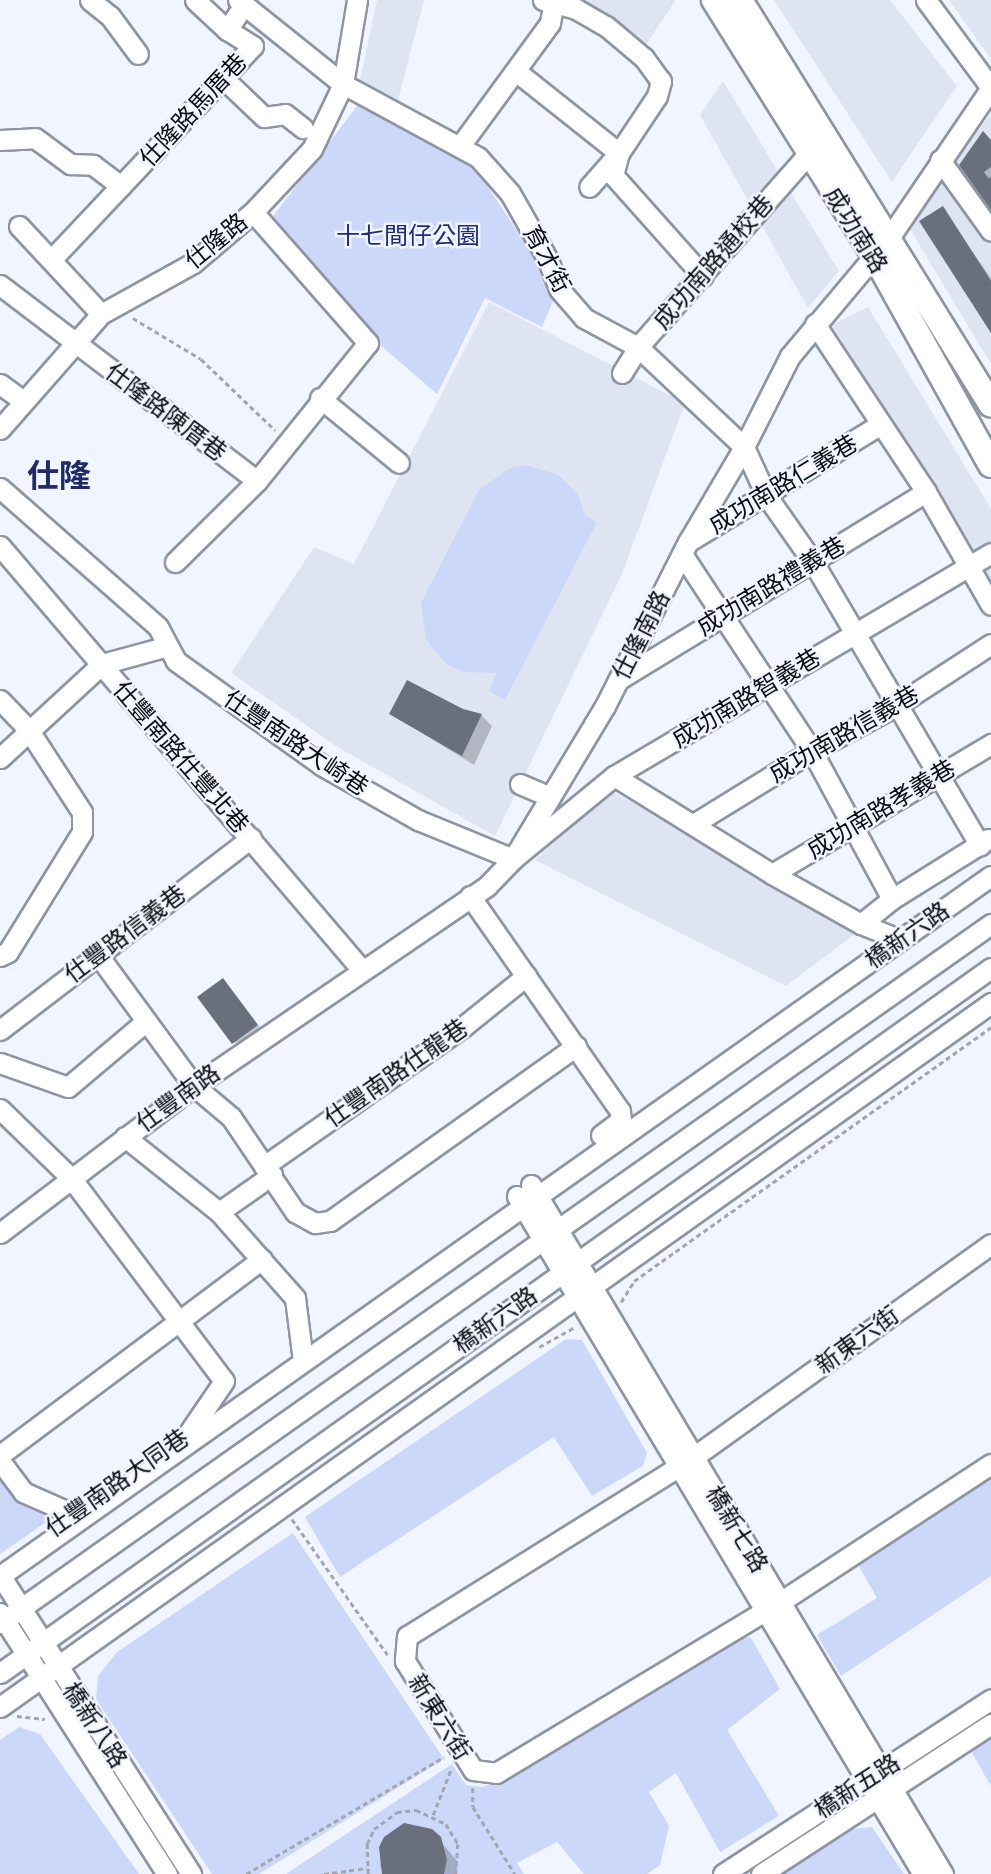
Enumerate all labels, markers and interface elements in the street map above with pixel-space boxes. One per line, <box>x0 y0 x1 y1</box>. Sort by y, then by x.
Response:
street label: 仕隆路馬厝巷 <box>133 48 253 172</box>
street label: 成功南路 <box>818 182 894 278</box>
street label: 成功南路通校巷 <box>647 189 779 335</box>
street label: 仕隆路 <box>179 207 253 275</box>
street label: 育才街 <box>517 220 577 298</box>
park label: 十七間仔公園 <box>336 222 480 250</box>
street label: 仕隆路陳厝巷 <box>100 357 232 467</box>
street label: 成功南路仁義巷 <box>704 428 862 540</box>
district label: 仕隆 <box>27 456 91 494</box>
street label: 成功南路禮義巷 <box>692 530 850 642</box>
street label: 仕隆南路 <box>606 586 676 684</box>
street label: 成功南路智義巷 <box>667 642 825 754</box>
street label: 仕豐南路仕豐北巷 <box>107 675 255 839</box>
street label: 成功南路信義巷 <box>764 680 924 788</box>
street label: 仕豐南路大崎巷 <box>218 684 374 802</box>
street label: 成功南路孝義巷 <box>802 753 960 865</box>
street label: 仕豐路信義巷 <box>59 879 191 989</box>
street label: 橋新六路 <box>859 896 955 974</box>
street label: 仕豐南路仕龍巷 <box>319 1013 473 1133</box>
street label: 仕豐南路 <box>131 1058 225 1138</box>
street label: 橋新六路 <box>447 1281 543 1359</box>
street label: 新東六街 <box>810 1300 904 1380</box>
street label: 仕豐南路大同巷 <box>40 1423 194 1543</box>
street label: 橋新七路 <box>700 1480 774 1578</box>
street label: 新東六街 <box>402 1669 478 1765</box>
street label: 橋新八路 <box>57 1677 133 1773</box>
street label: 橋新五路 <box>809 1748 905 1824</box>

